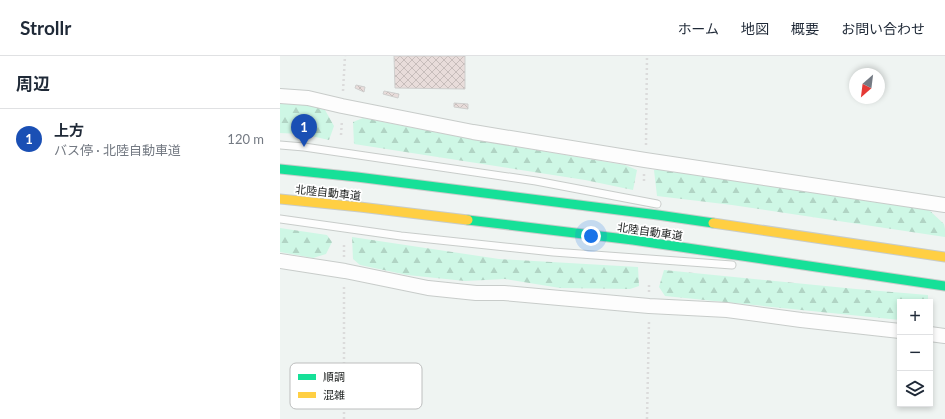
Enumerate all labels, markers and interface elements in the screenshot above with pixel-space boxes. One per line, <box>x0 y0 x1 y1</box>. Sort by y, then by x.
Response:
text: Strollr <box>20 16 71 39</box>
text: ホーム <box>677 20 719 37</box>
text: 地図 <box>741 20 769 37</box>
text: 概要 <box>791 20 819 37</box>
text: お問い合わせ <box>841 20 925 37</box>
north arrow <box>849 68 885 104</box>
text: 周辺 <box>16 73 50 94</box>
pin: 1 <box>291 114 317 147</box>
text: 上方 <box>54 121 84 139</box>
text: 1 <box>25 131 33 147</box>
text: 120 m <box>227 131 264 147</box>
text: バス停 · 北陸自動車道 <box>54 142 181 158</box>
street label: 北陸自動車道 <box>295 182 361 202</box>
street label: 北陸自動車道 <box>616 220 684 242</box>
your location <box>581 226 601 246</box>
map controls <box>897 299 933 407</box>
button: + <box>897 299 933 335</box>
button: − <box>897 335 933 371</box>
legend <box>290 363 422 409</box>
text: 順調 <box>323 370 345 383</box>
button: layers <box>897 371 933 407</box>
text: 混雑 <box>323 388 345 401</box>

